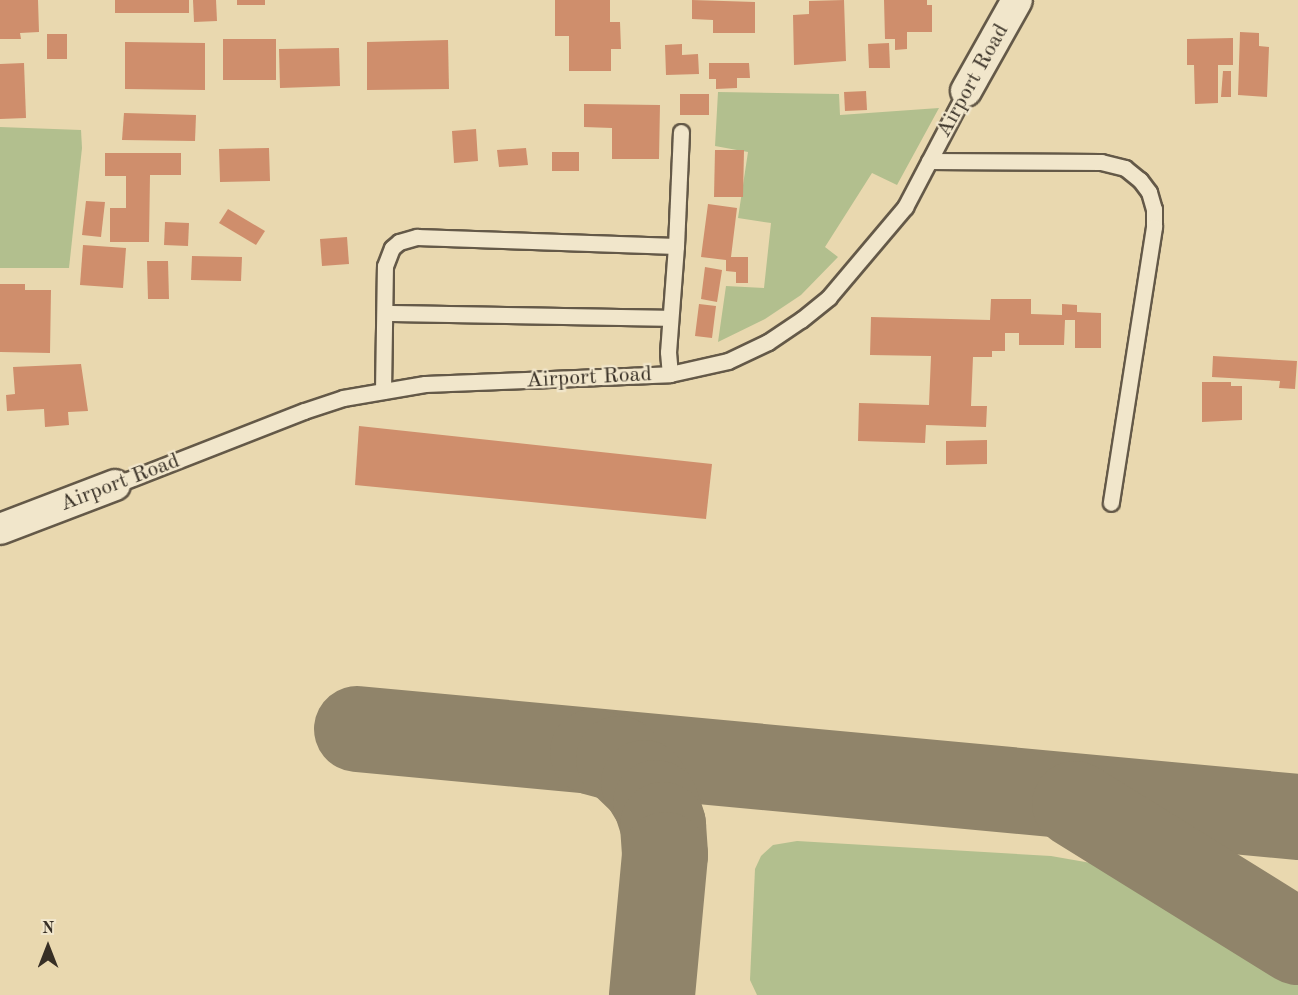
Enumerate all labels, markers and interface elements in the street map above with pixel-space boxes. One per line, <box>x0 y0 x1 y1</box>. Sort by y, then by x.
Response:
street label: Airport Road <box>931 20 1015 142</box>
street label: Airport Road <box>525 362 653 394</box>
street label: Airport Road <box>56 448 184 518</box>
north arrow <box>18 917 78 977</box>
text: N <box>42 921 54 937</box>

